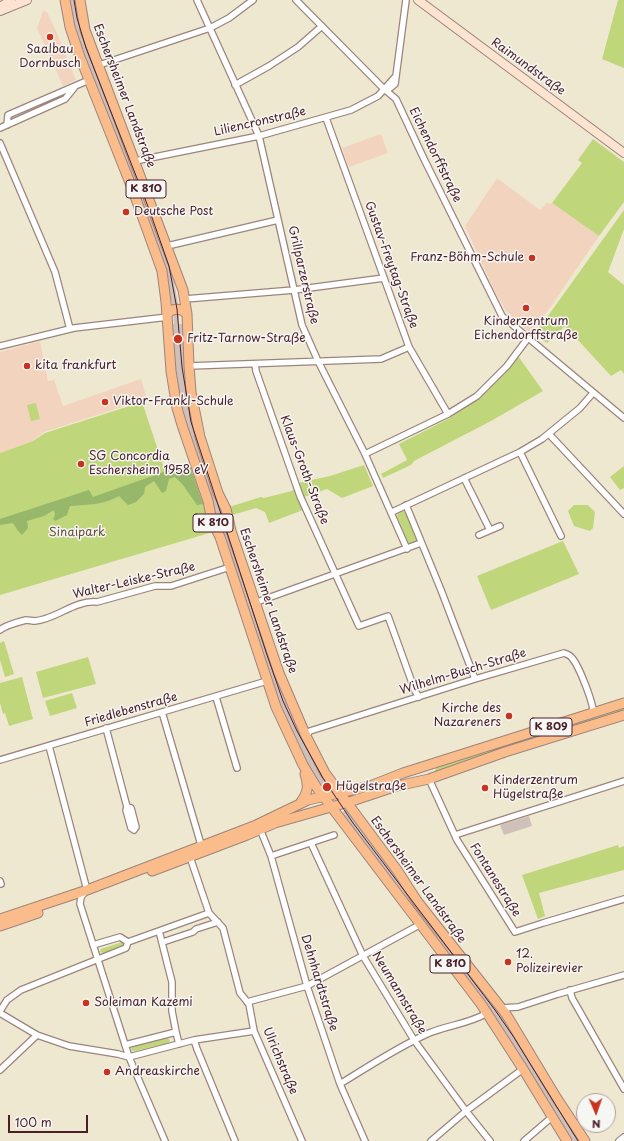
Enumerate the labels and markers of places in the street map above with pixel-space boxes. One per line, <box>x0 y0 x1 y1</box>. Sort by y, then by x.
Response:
marker: Saalbau Dornbusch <box>45 32 55 42</box>
place label: Saalbau Dornbusch <box>19 43 81 71</box>
place label: Deutsche Post <box>134 205 213 219</box>
marker: Deutsche Post <box>121 207 131 217</box>
place label: Franz-Böhm-Schule <box>410 251 524 265</box>
marker: Franz-Böhm-Schule <box>527 253 537 263</box>
marker: Kinderzentrum Eichendorffstraße <box>521 303 531 313</box>
place label: Kinderzentrum Eichendorffstraße <box>474 315 578 343</box>
place label: Fritz-Tarnow-Straße <box>187 332 306 346</box>
marker: Fritz-Tarnow-Straße <box>172 333 184 345</box>
place label: kita frankfurt <box>35 359 116 373</box>
marker: kita frankfurt <box>22 361 32 371</box>
place label: Viktor-Frankl-Schule <box>113 395 233 409</box>
marker: Viktor-Frankl-Schule <box>100 397 110 407</box>
place label: SG Concordia Eschersheim 1958 eV <box>89 450 208 478</box>
marker: SG Concordia Eschersheim 1958 eV <box>76 459 86 469</box>
place label: Kirche des Nazareners <box>434 702 501 730</box>
marker: Kirche des Nazareners <box>504 711 514 721</box>
place label: Kinderzentrum Hügelstraße <box>493 774 578 802</box>
place label: Hügelstraße <box>336 780 406 794</box>
marker: Hügelstraße <box>321 781 333 793</box>
marker: Kinderzentrum Hügelstraße <box>480 783 490 793</box>
place label: 12. Polizeirevier <box>516 948 583 976</box>
marker: 12. Polizeirevier <box>503 957 513 967</box>
place label: Soleiman Kazemi <box>94 996 193 1010</box>
marker: Soleiman Kazemi <box>81 998 91 1008</box>
place label: Andreaskirche <box>115 1065 200 1079</box>
marker: Andreaskirche <box>102 1067 112 1077</box>

